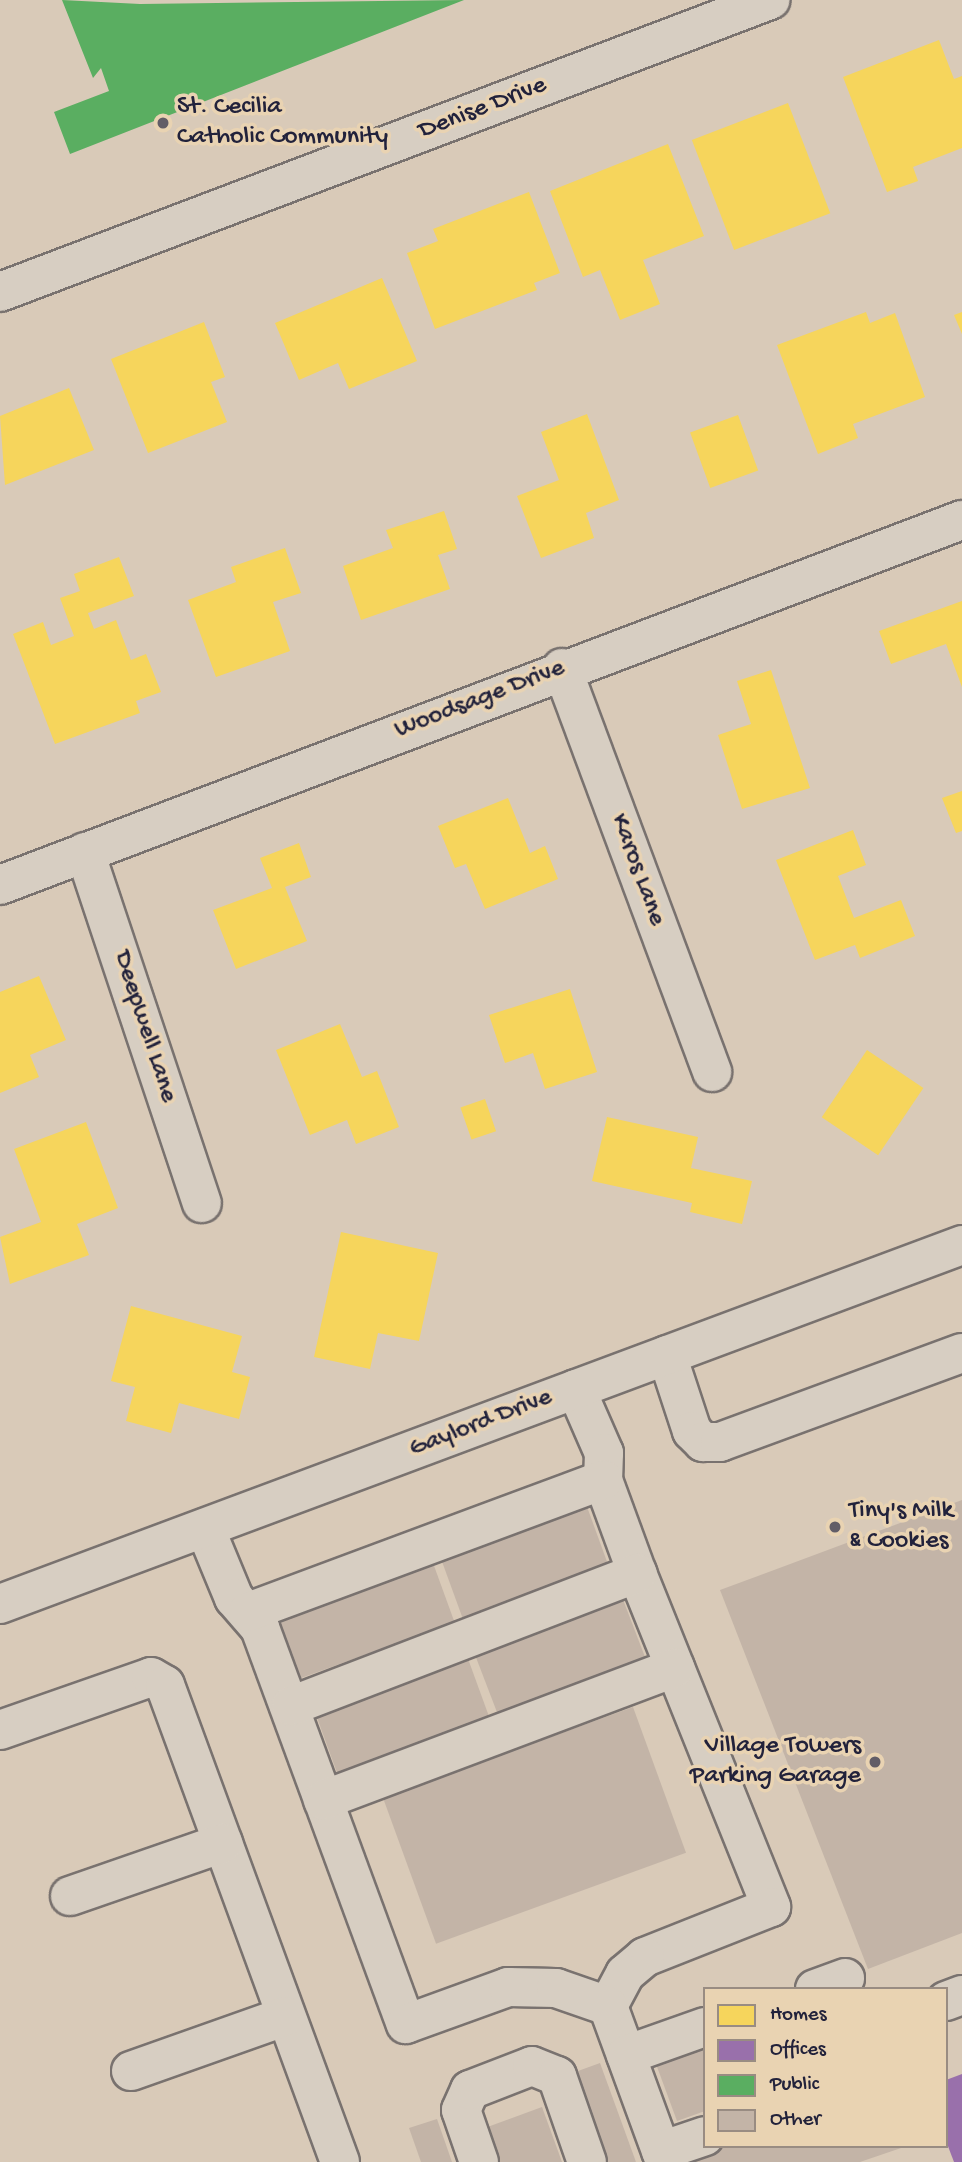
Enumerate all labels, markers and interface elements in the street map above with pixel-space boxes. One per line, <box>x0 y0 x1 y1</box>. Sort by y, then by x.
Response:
street label: Denise Drive <box>415 70 551 148</box>
place label: St. Cecilia Catholic Community <box>177 92 388 154</box>
marker: St. Cecilia Catholic Community <box>155 115 171 131</box>
street label: Woodsage Drive <box>391 653 569 747</box>
street label: Karos Lane <box>602 810 672 930</box>
street label: Deepwell Lane <box>105 947 183 1107</box>
street label: Gaylord Drive <box>405 1383 557 1465</box>
place label: Tiny's Milk & Cookies <box>849 1496 953 1558</box>
marker: Tiny's Milk & Cookies <box>827 1519 843 1535</box>
place label: Village Towers Parking Garage <box>690 1731 861 1792</box>
marker: Village Towers Parking Garage <box>867 1754 883 1770</box>
legend <box>703 1987 948 2148</box>
text: Homes <box>770 2003 826 2028</box>
text: Offices <box>770 2038 826 2063</box>
text: Public <box>770 2073 819 2098</box>
text: Other <box>770 2108 821 2133</box>

